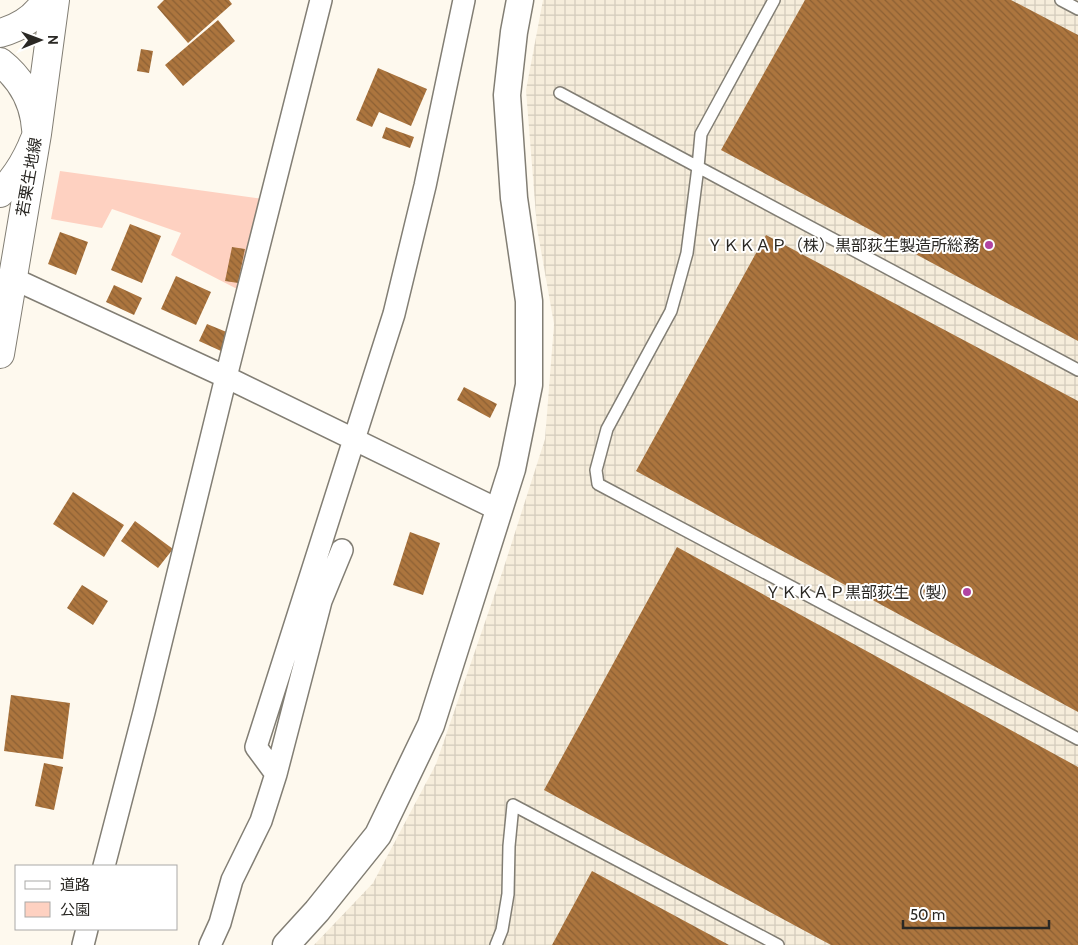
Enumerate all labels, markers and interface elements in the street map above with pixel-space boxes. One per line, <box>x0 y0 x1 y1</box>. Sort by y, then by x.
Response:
north arrow <box>15 15 65 65</box>
text: N <box>44 35 62 45</box>
street label: 若栗生地線 <box>13 136 45 218</box>
place label: ＹＫＫＡＰ（株）黒部荻生製造所総務 <box>707 236 979 255</box>
marker: ＹＫＫＡＰ（株）黒部荻生製造所総務 <box>983 239 995 251</box>
place label: ＹＫＫＡＰ黒部荻生（製） <box>765 583 957 602</box>
marker: ＹＫＫＡＰ黒部荻生（製） <box>961 586 973 598</box>
legend <box>15 865 178 930</box>
text: 道路 <box>60 876 90 894</box>
scale bar <box>903 898 1049 930</box>
text: 公園 <box>60 901 90 919</box>
text: 50 m <box>910 906 945 924</box>

